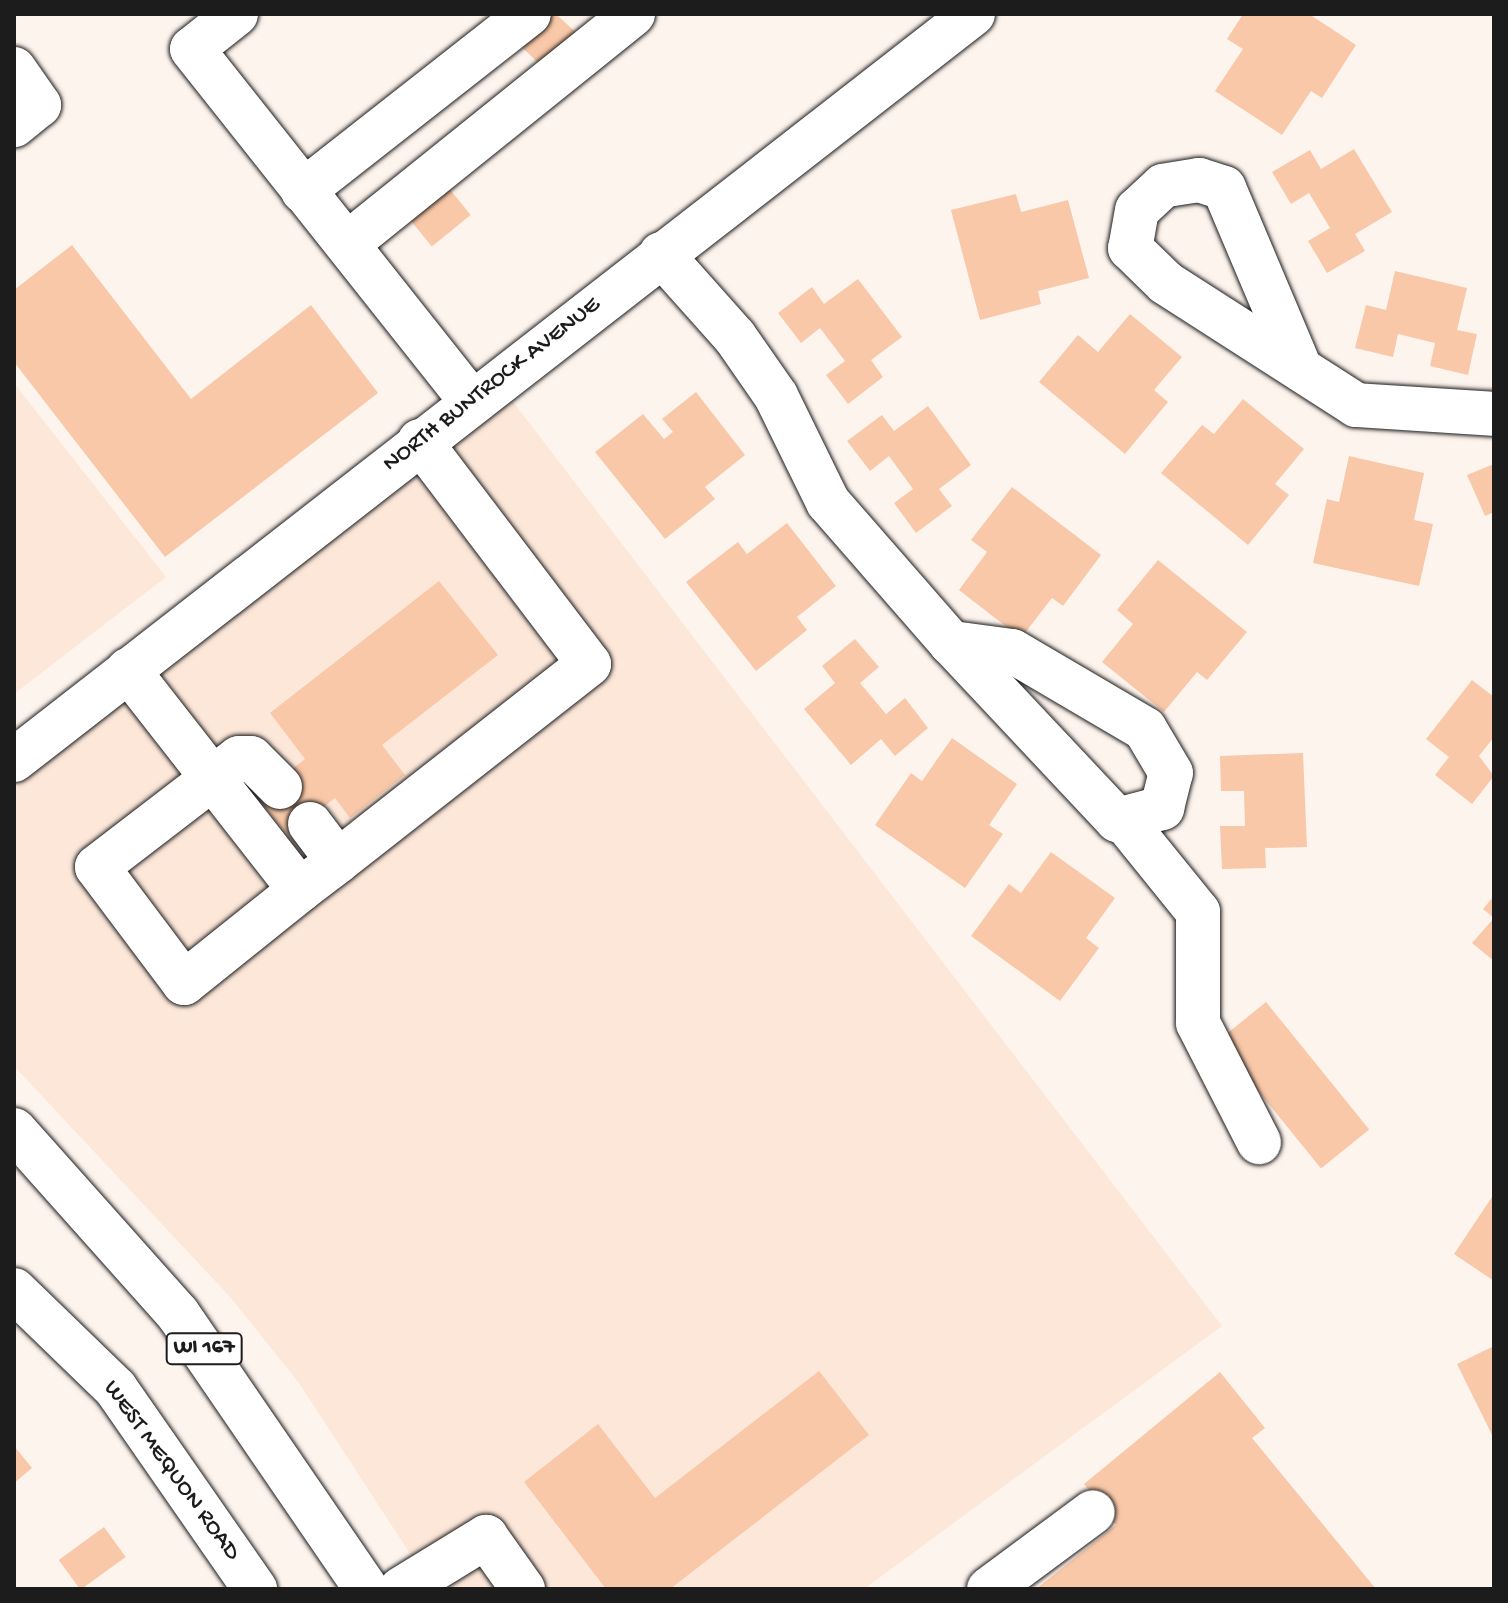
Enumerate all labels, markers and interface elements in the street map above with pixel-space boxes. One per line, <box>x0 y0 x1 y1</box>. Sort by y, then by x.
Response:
street label: NORTH BUNTROCK AVENUE <box>377 291 607 479</box>
road number: WI 167 <box>164 1331 244 1367</box>
street label: WEST MEQUON ROAD <box>96 1375 246 1567</box>

